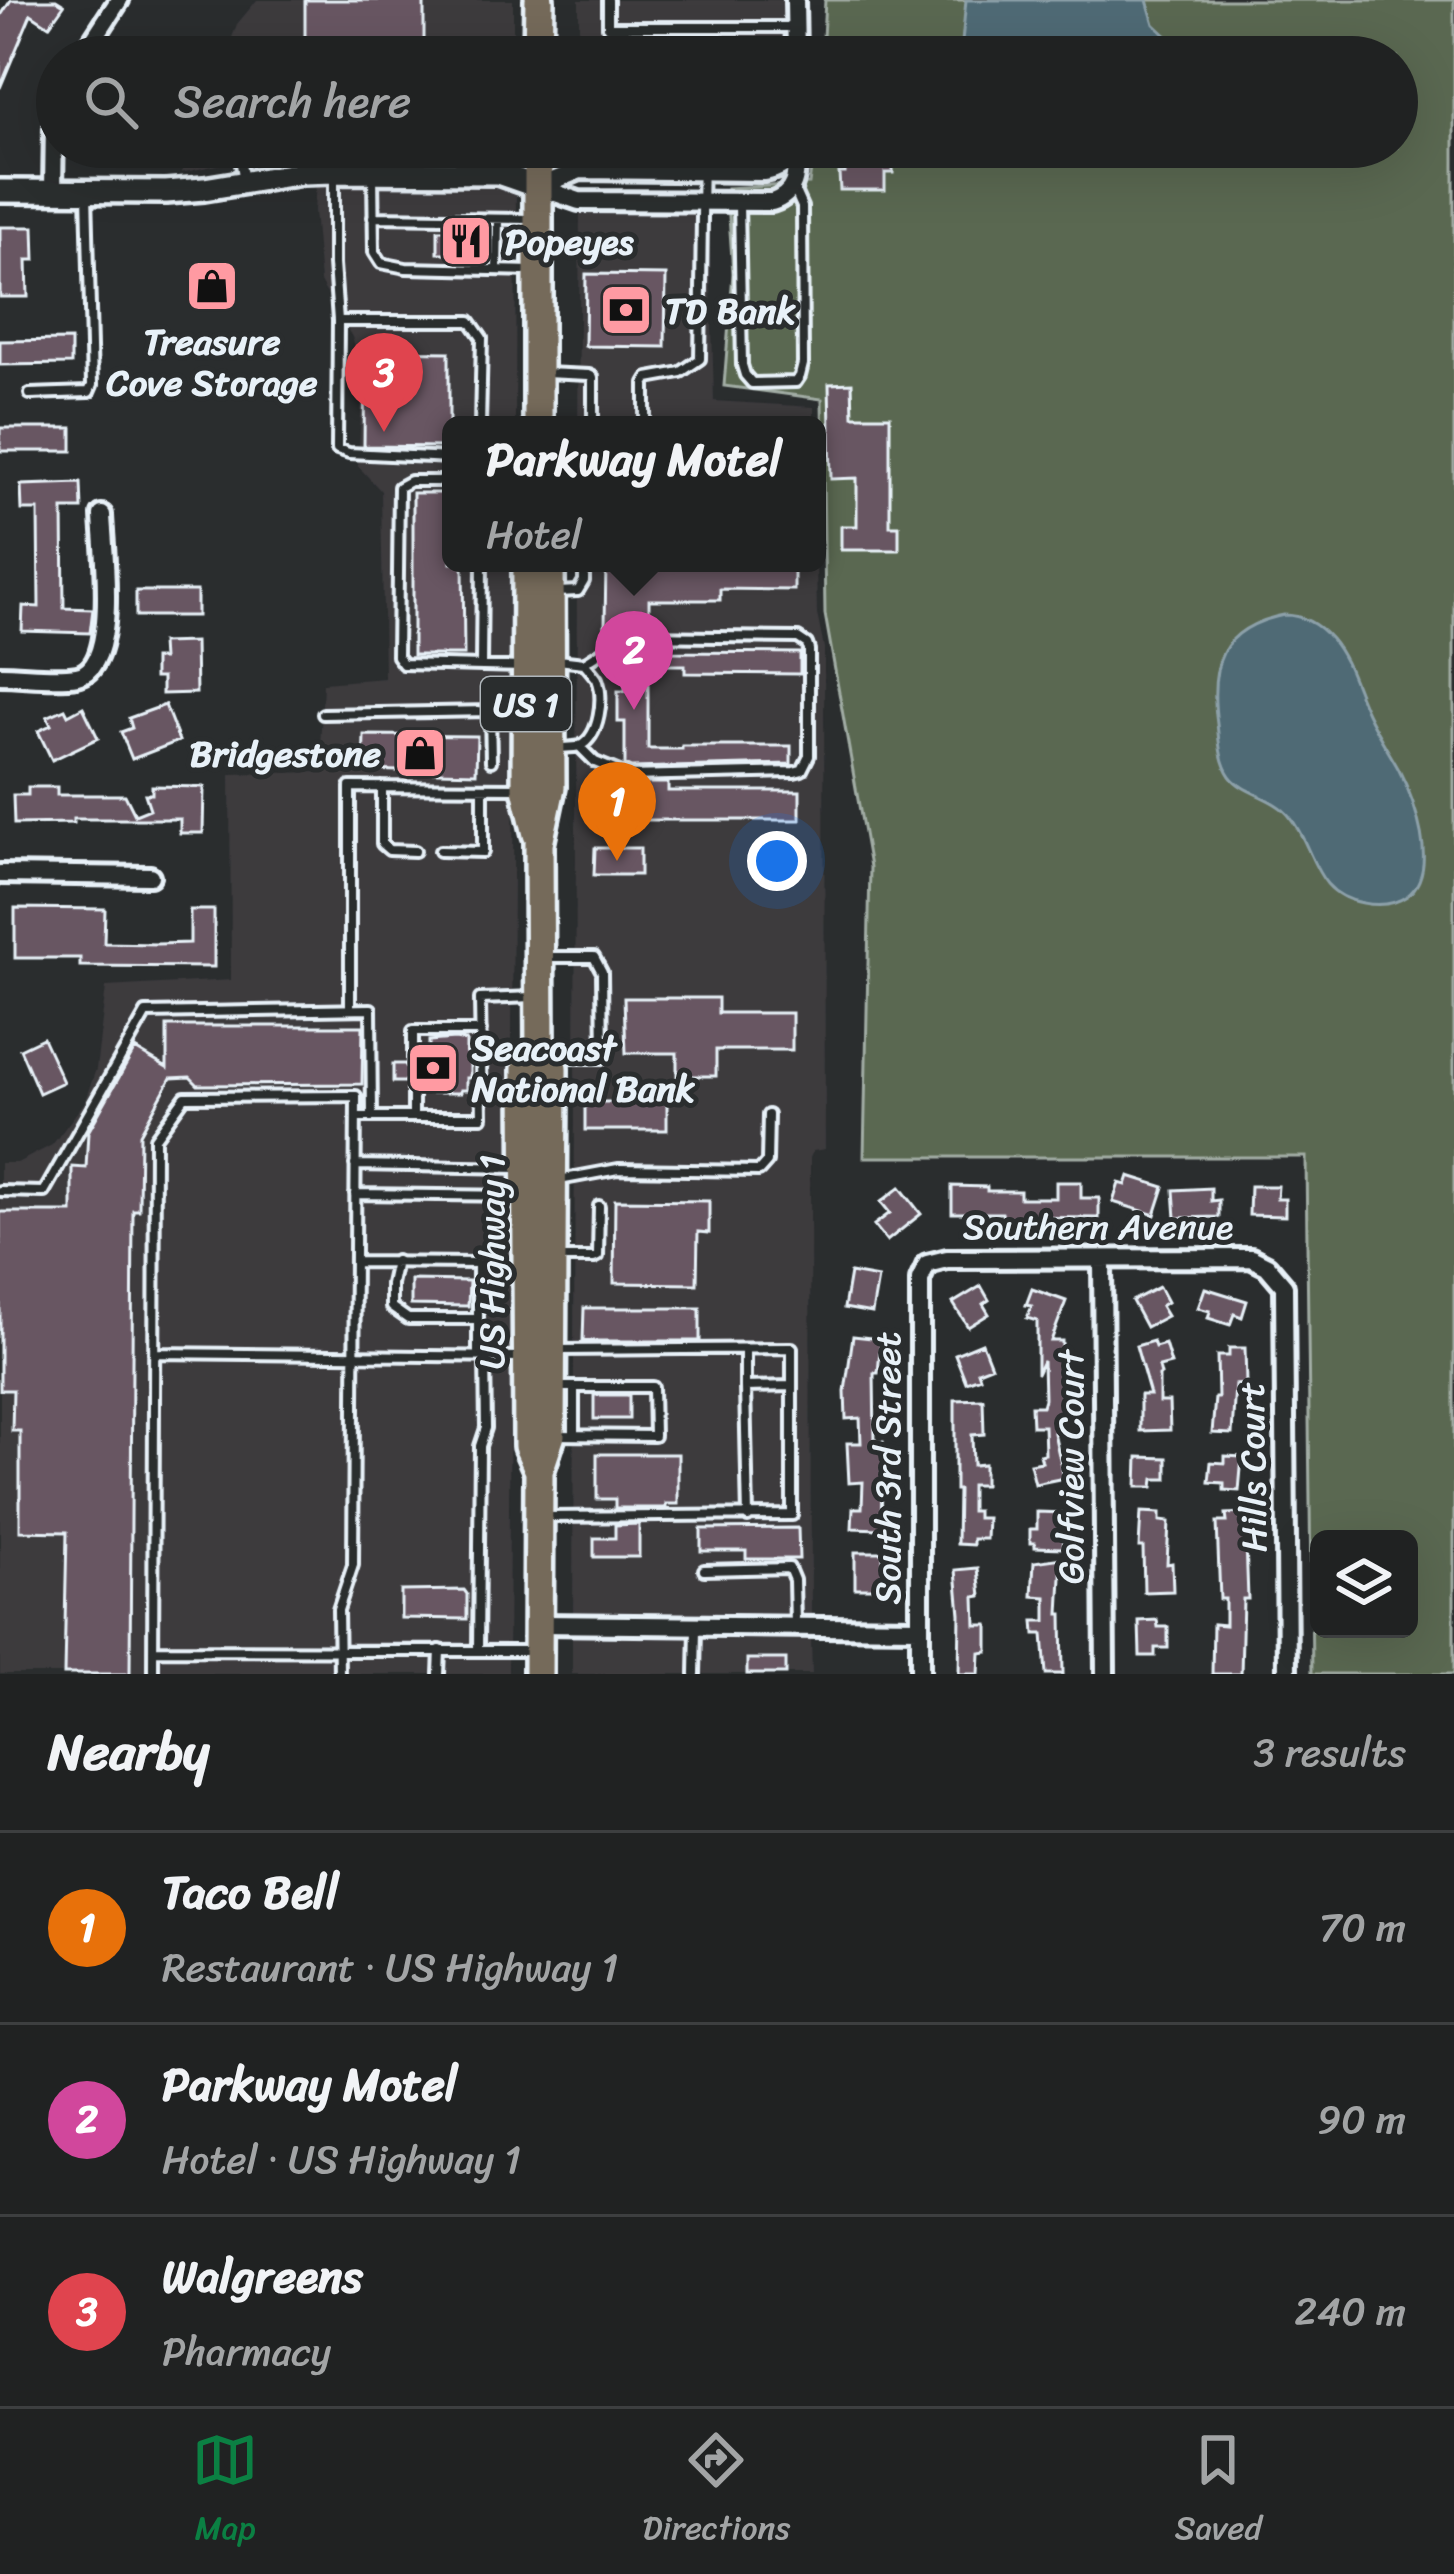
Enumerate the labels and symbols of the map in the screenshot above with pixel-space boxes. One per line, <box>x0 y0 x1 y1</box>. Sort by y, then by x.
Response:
place label: Popeyes <box>505 210 635 274</box>
restaurant icon: Popeyes <box>438 213 494 269</box>
shop icon: Treasure Cove Storage <box>184 258 240 314</box>
place label: TD Bank <box>665 279 796 343</box>
bank icon: TD Bank <box>598 282 654 338</box>
place label: Treasure Cove Storage <box>105 310 318 415</box>
pin: 3 <box>345 333 423 432</box>
pin: 2 <box>595 611 673 710</box>
road number: US 1 <box>481 677 571 731</box>
place label: Bridgestone <box>190 722 381 786</box>
shop icon: Bridgestone <box>392 725 448 781</box>
pin: 1 <box>578 762 656 861</box>
your location <box>747 831 807 891</box>
place label: Seacoast National Bank <box>471 1016 696 1121</box>
bank icon: Seacoast National Bank <box>405 1040 461 1096</box>
street label: US Highway 1 <box>460 1155 524 1369</box>
street label: Southern Avenue <box>963 1195 1233 1259</box>
street label: South 3rd Street <box>856 1332 920 1604</box>
street label: Golfview Court <box>1039 1348 1103 1584</box>
street label: Hills Court <box>1220 1381 1286 1553</box>

